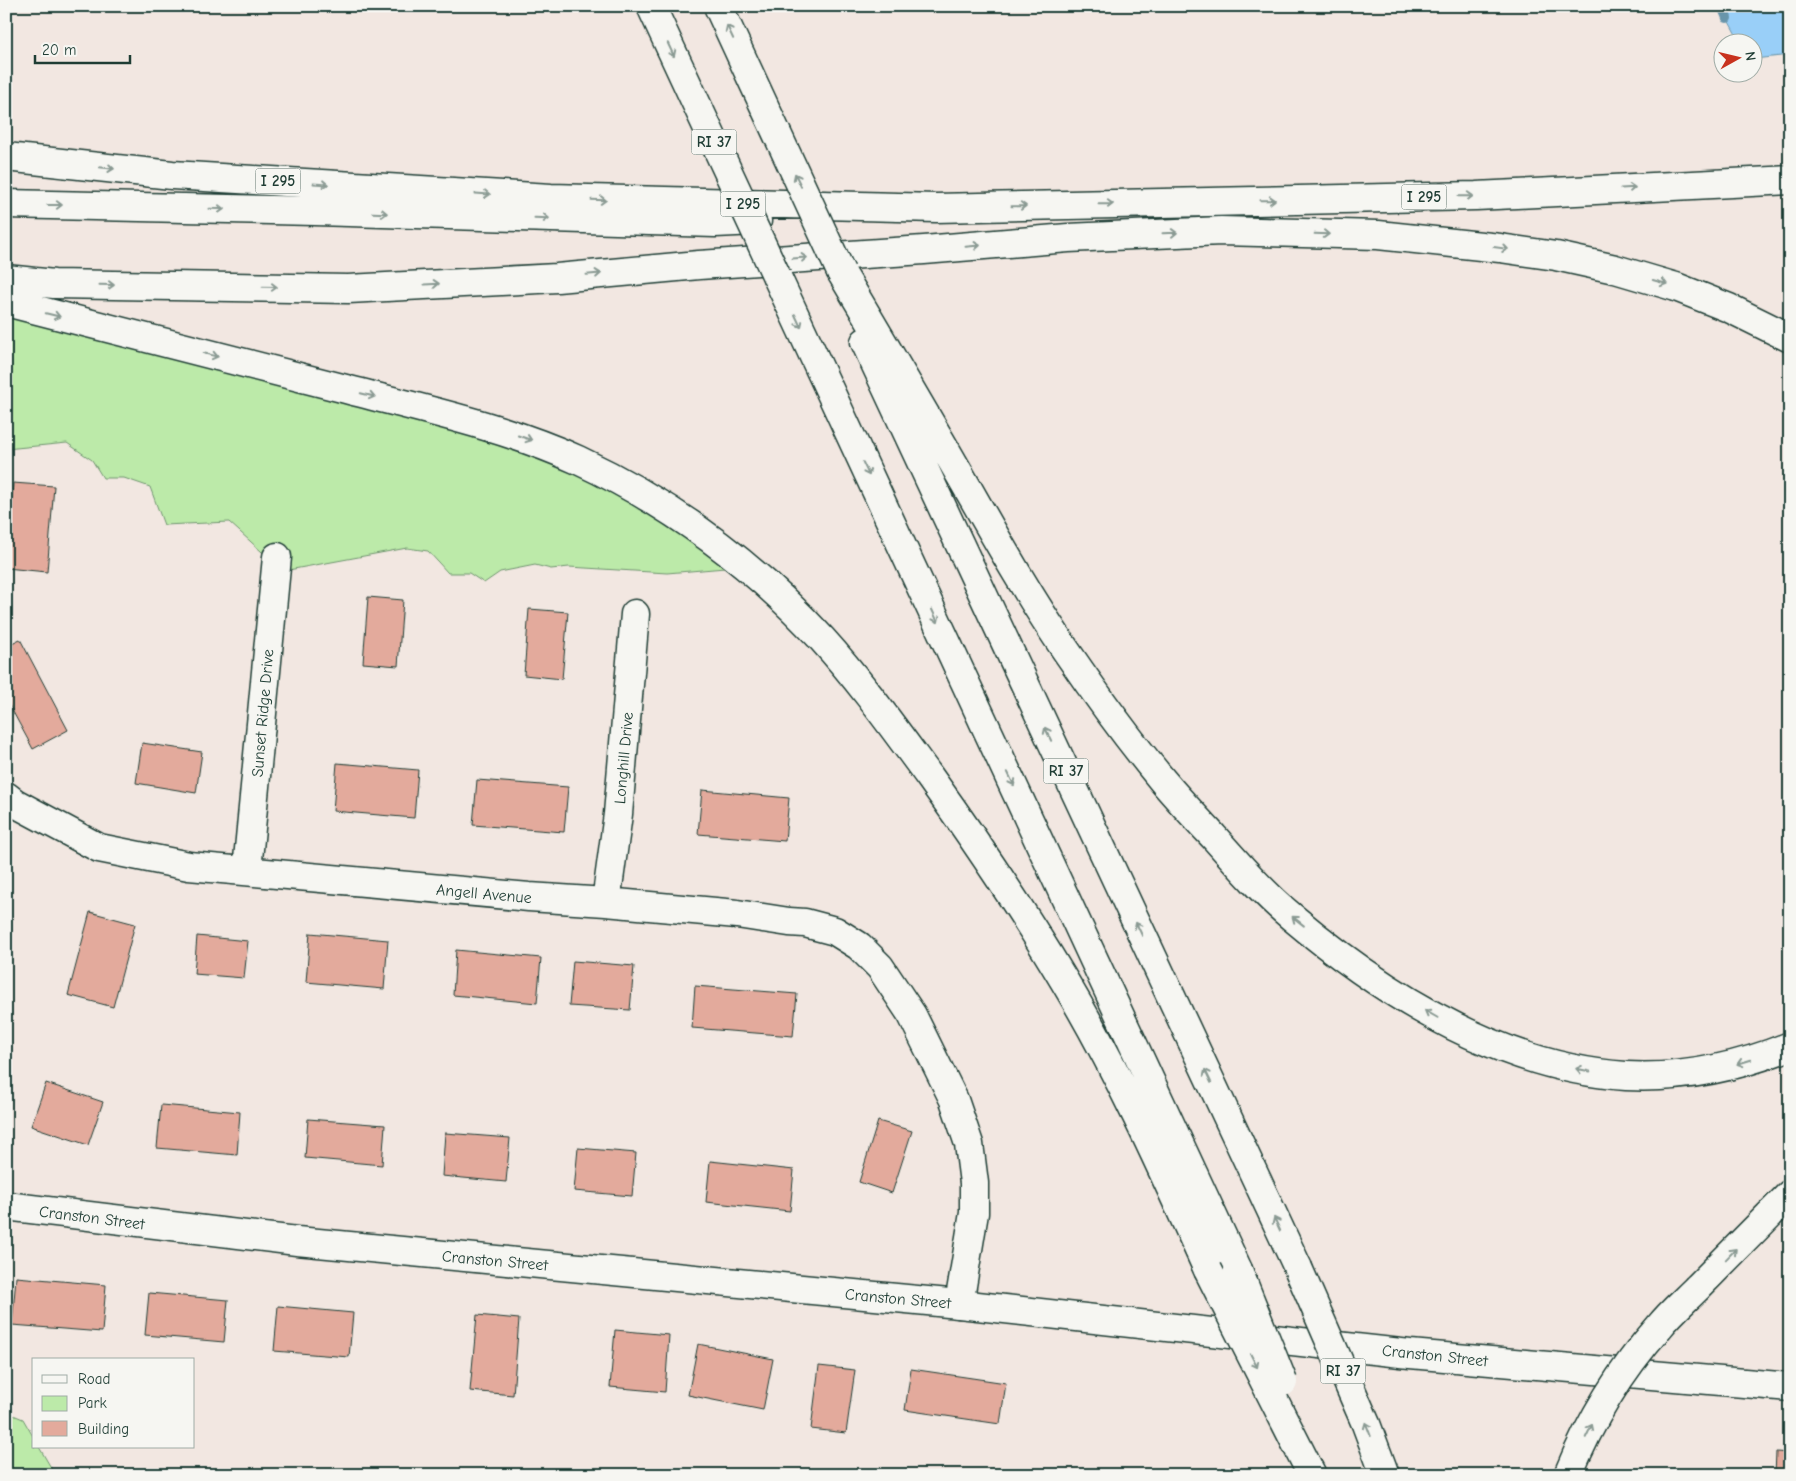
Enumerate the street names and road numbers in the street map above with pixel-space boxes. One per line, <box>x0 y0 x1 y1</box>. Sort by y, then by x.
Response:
road number: RI 37 <box>692 130 736 154</box>
road number: I 295 <box>256 168 300 194</box>
road number: I 295 <box>1402 184 1446 210</box>
road number: I 295 <box>720 192 766 216</box>
street label: Sunset Ridge Drive <box>248 648 278 778</box>
street label: Longhill Drive <box>611 711 637 805</box>
road number: RI 37 <box>1044 758 1088 784</box>
street label: Angell Avenue <box>435 881 532 907</box>
street label: Cranston Street <box>38 1203 146 1233</box>
street label: Cranston Street <box>441 1247 549 1275</box>
street label: Cranston Street <box>844 1285 952 1313</box>
street label: Cranston Street <box>1381 1341 1489 1371</box>
road number: RI 37 <box>1320 1358 1366 1384</box>

